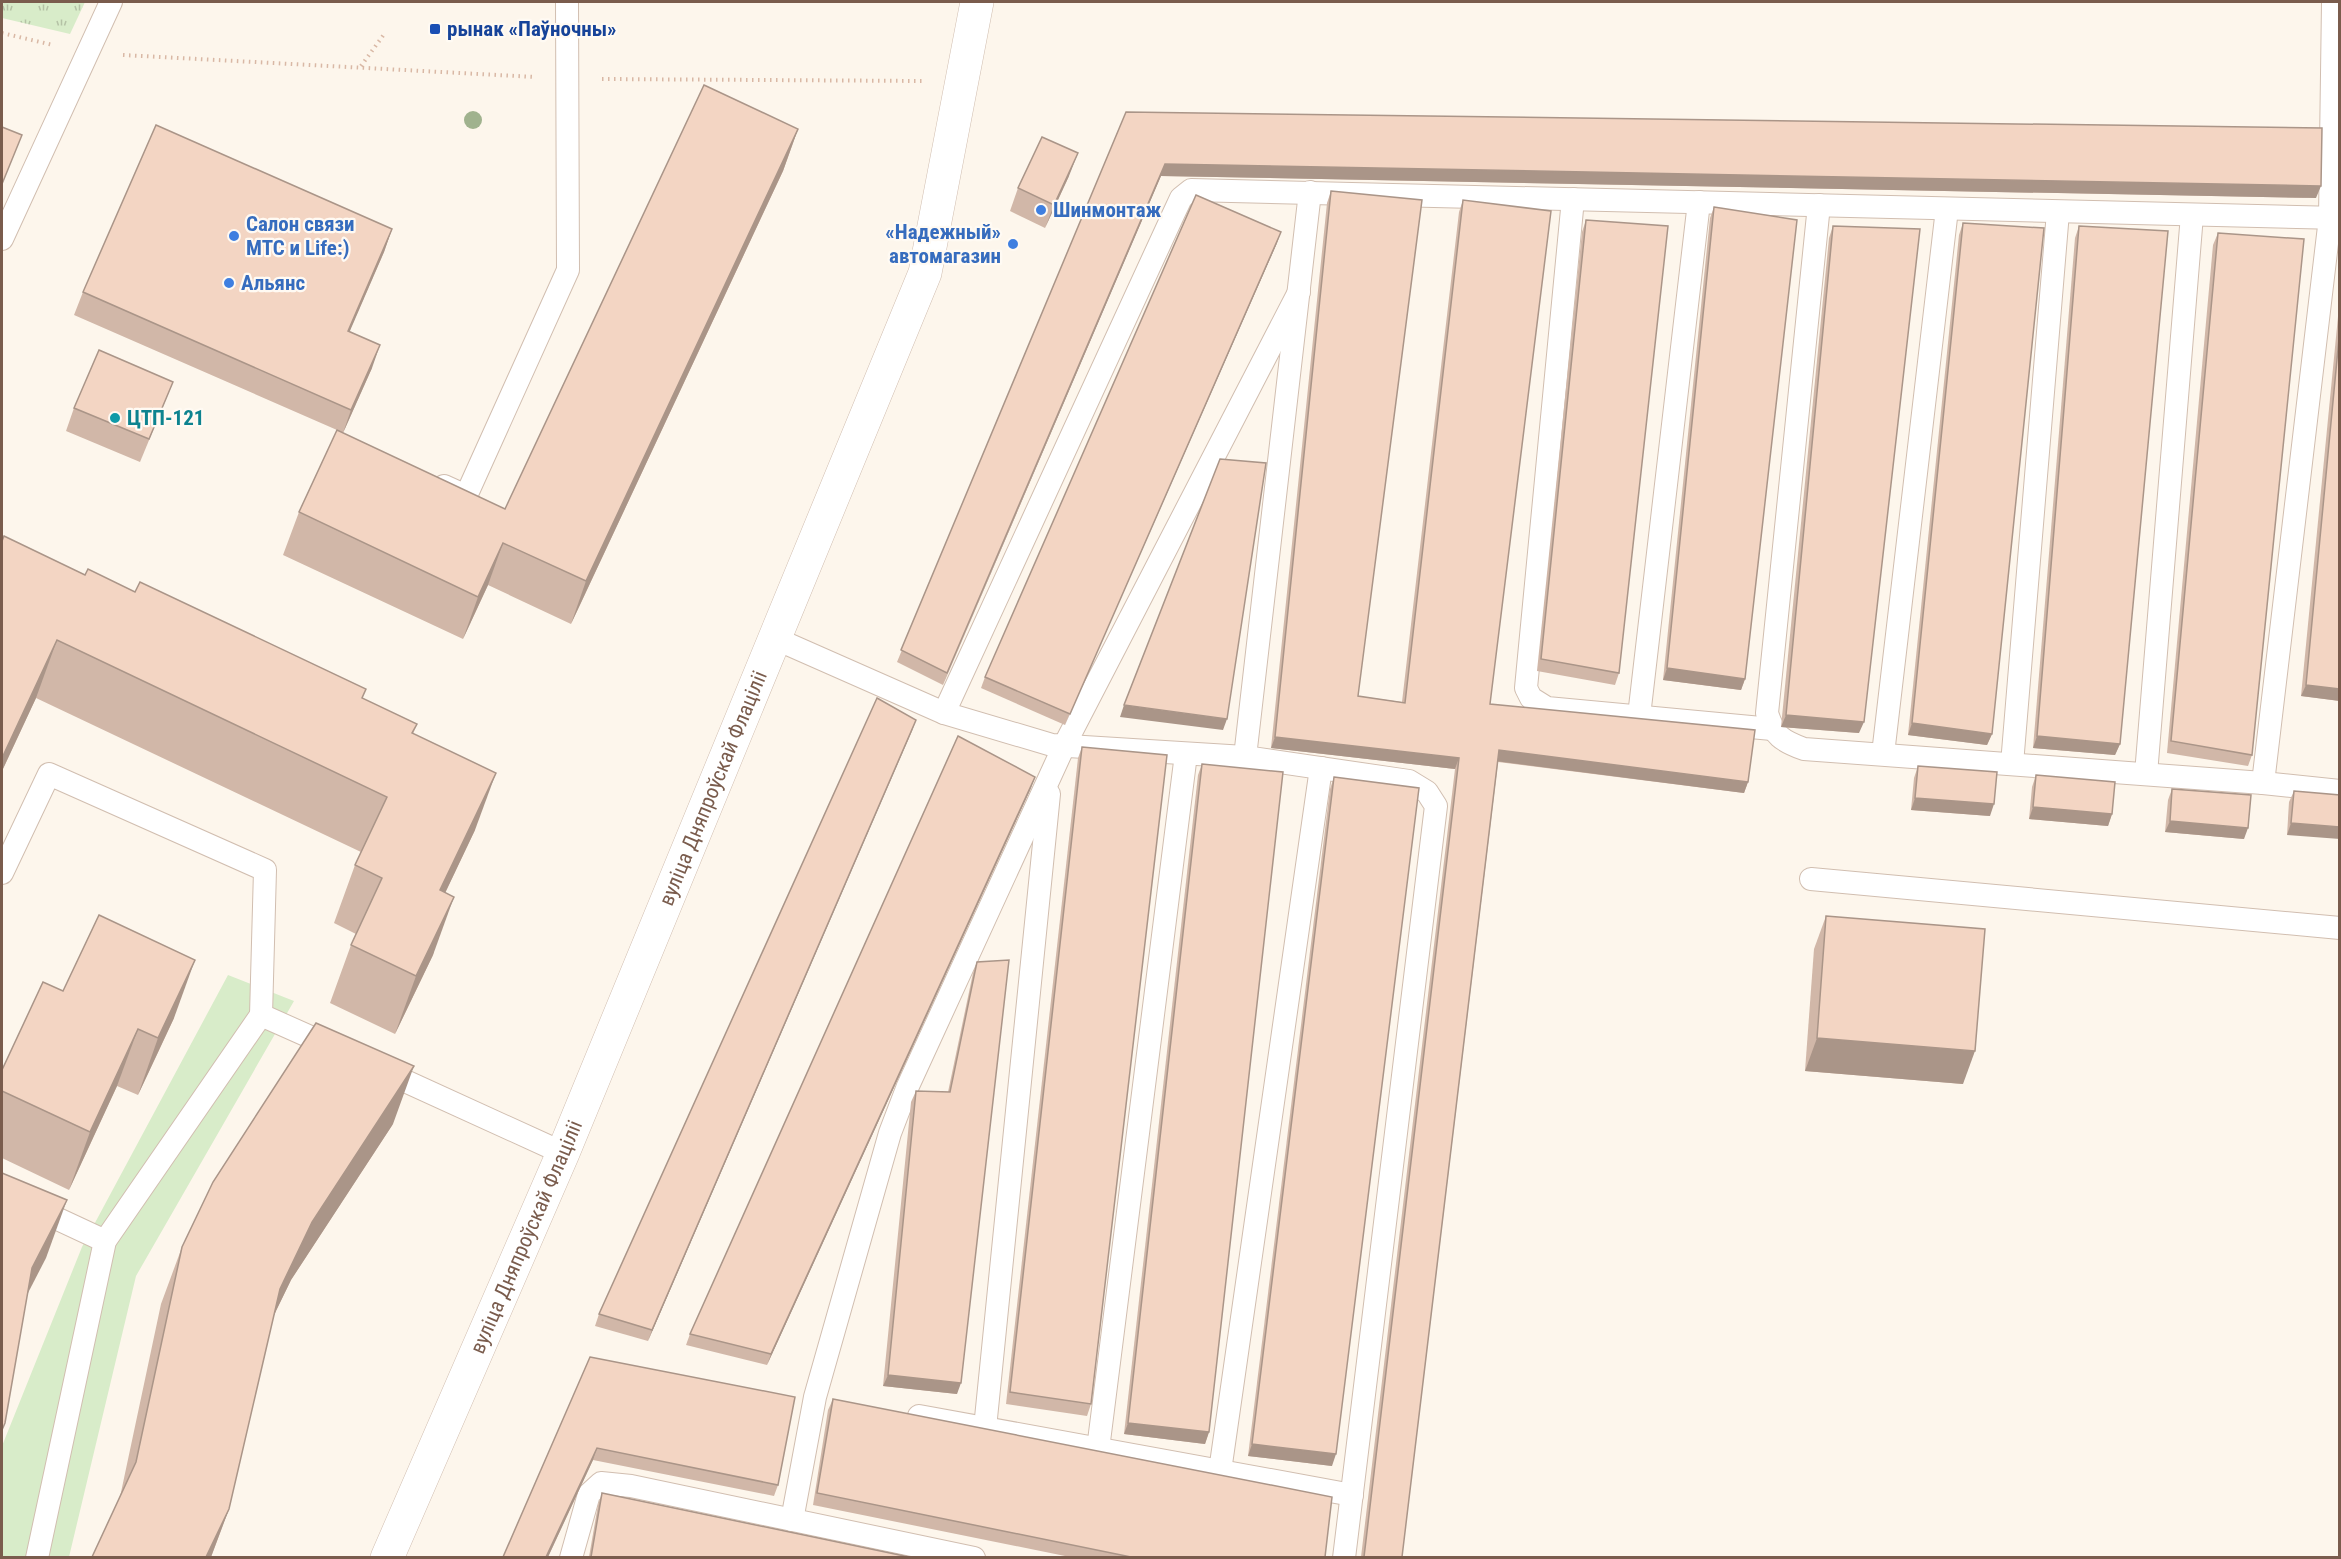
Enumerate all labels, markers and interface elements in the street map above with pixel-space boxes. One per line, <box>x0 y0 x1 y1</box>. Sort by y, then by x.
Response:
place label: рынак «Паўночны» <box>447 17 616 41</box>
marker: рынак «Паўночны» <box>428 22 442 36</box>
place label: Шинмонтаж <box>1053 198 1162 222</box>
marker: Шинмонтаж <box>1034 203 1048 217</box>
place label: Салон связи МТС и Life:) <box>246 212 355 260</box>
place label: «Надежный» автомагазин <box>885 220 1001 268</box>
marker: Салон связи МТС и Life:) <box>227 229 241 243</box>
marker: «Надежный» автомагазин <box>1006 237 1020 251</box>
place label: Альянс <box>241 271 305 295</box>
marker: Альянс <box>222 276 236 290</box>
place label: ЦТП-121 <box>127 406 204 430</box>
marker: ЦТП-121 <box>108 411 122 425</box>
street label: вуліца Дняпроўскай Флаціліі <box>654 667 772 909</box>
street label: вуліца Дняпроўскай Флаціліі <box>465 1117 587 1357</box>

